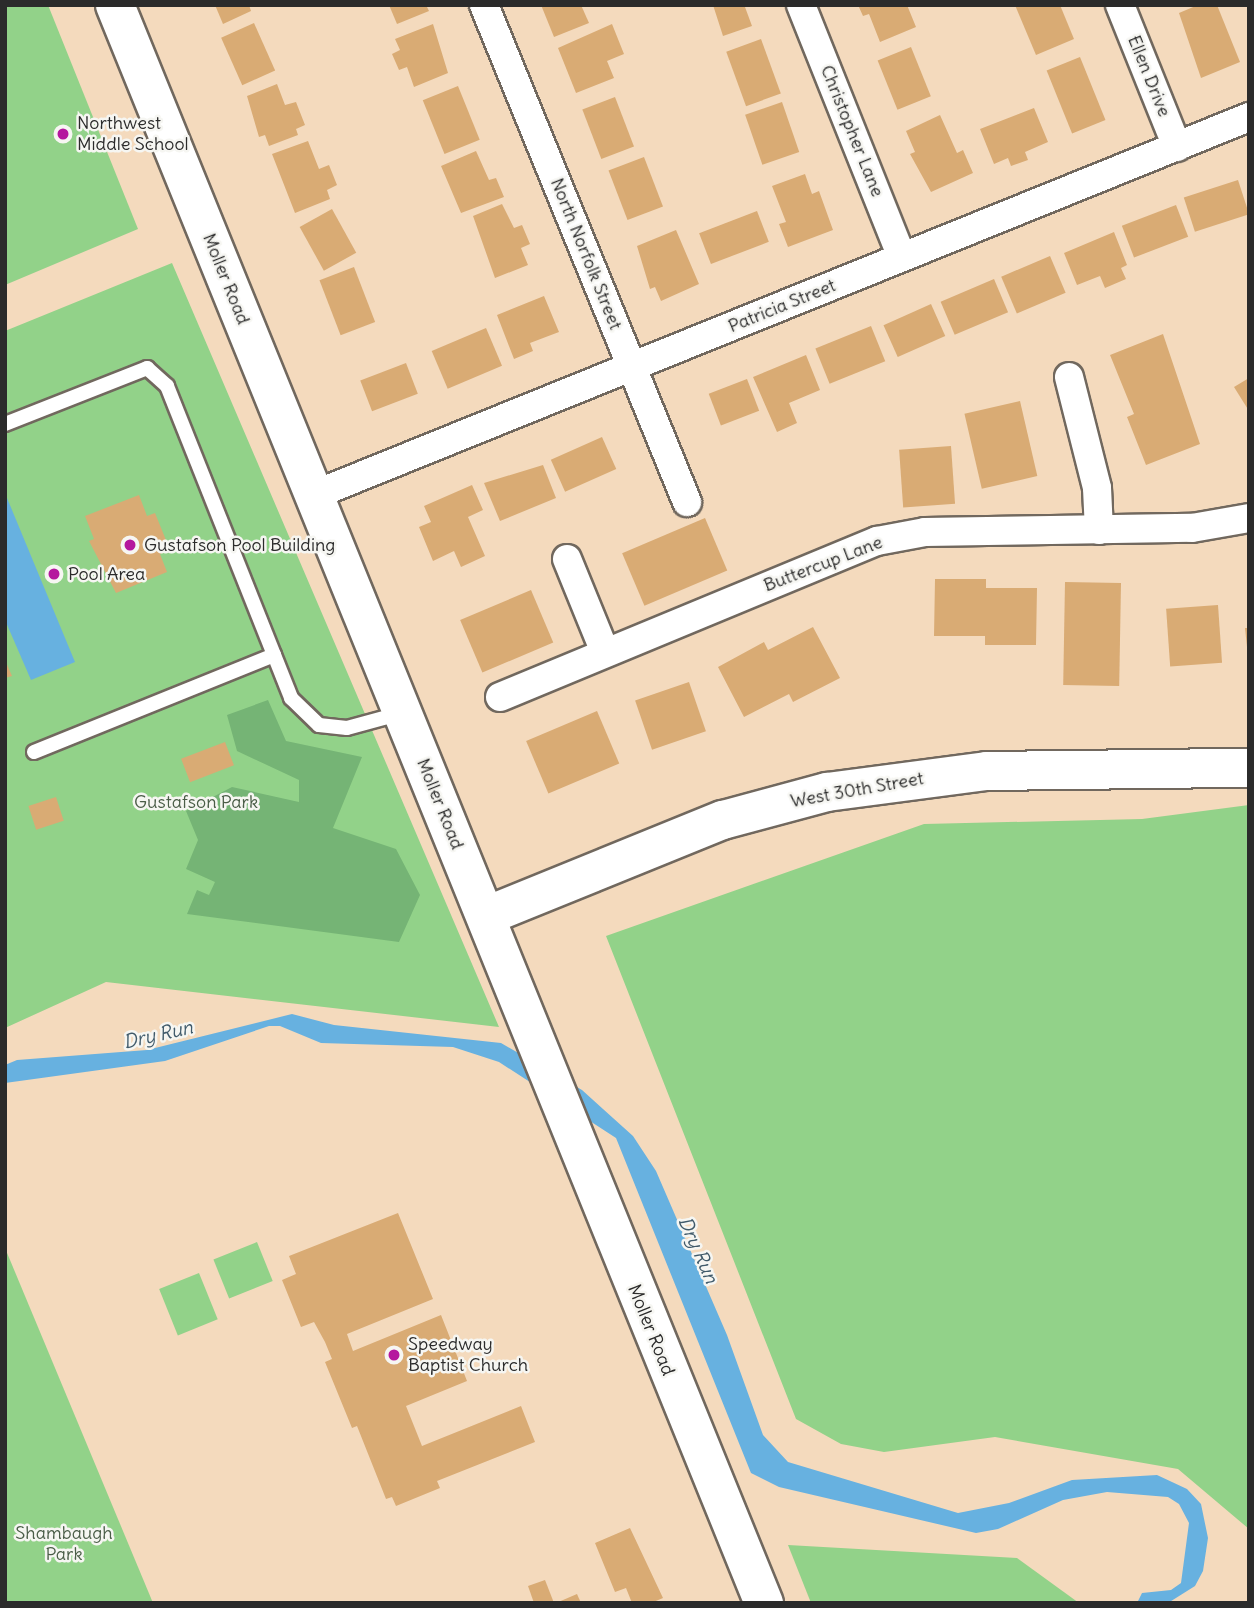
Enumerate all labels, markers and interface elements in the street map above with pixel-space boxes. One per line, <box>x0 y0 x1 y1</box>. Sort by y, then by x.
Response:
street label: Ellen Drive <box>1123 32 1175 120</box>
street label: Christopher Lane <box>816 62 888 200</box>
place label: Northwest Middle School <box>77 113 189 156</box>
marker: Northwest Middle School <box>55 126 71 142</box>
street label: North Norfolk Street <box>546 175 626 333</box>
street label: Moller Road <box>198 230 254 328</box>
street label: Patricia Street <box>725 275 839 337</box>
street label: Buttercup Lane <box>761 531 885 597</box>
place label: Gustafson Pool Building <box>144 534 335 556</box>
marker: Gustafson Pool Building <box>122 537 138 553</box>
place label: Pool Area <box>68 563 145 585</box>
marker: Pool Area <box>46 566 62 582</box>
street label: Moller Road <box>412 755 468 853</box>
street label: West 30th Street <box>789 768 925 812</box>
park label: Gustafson Park <box>134 791 258 813</box>
water label: Dry Run <box>121 1016 195 1054</box>
water label: Dry Run <box>673 1213 723 1287</box>
street label: Moller Road <box>623 1281 679 1379</box>
place label: Speedway Baptist Church <box>408 1334 528 1376</box>
marker: Speedway Baptist Church <box>386 1347 402 1363</box>
park label: Shambaugh Park <box>15 1523 113 1566</box>

